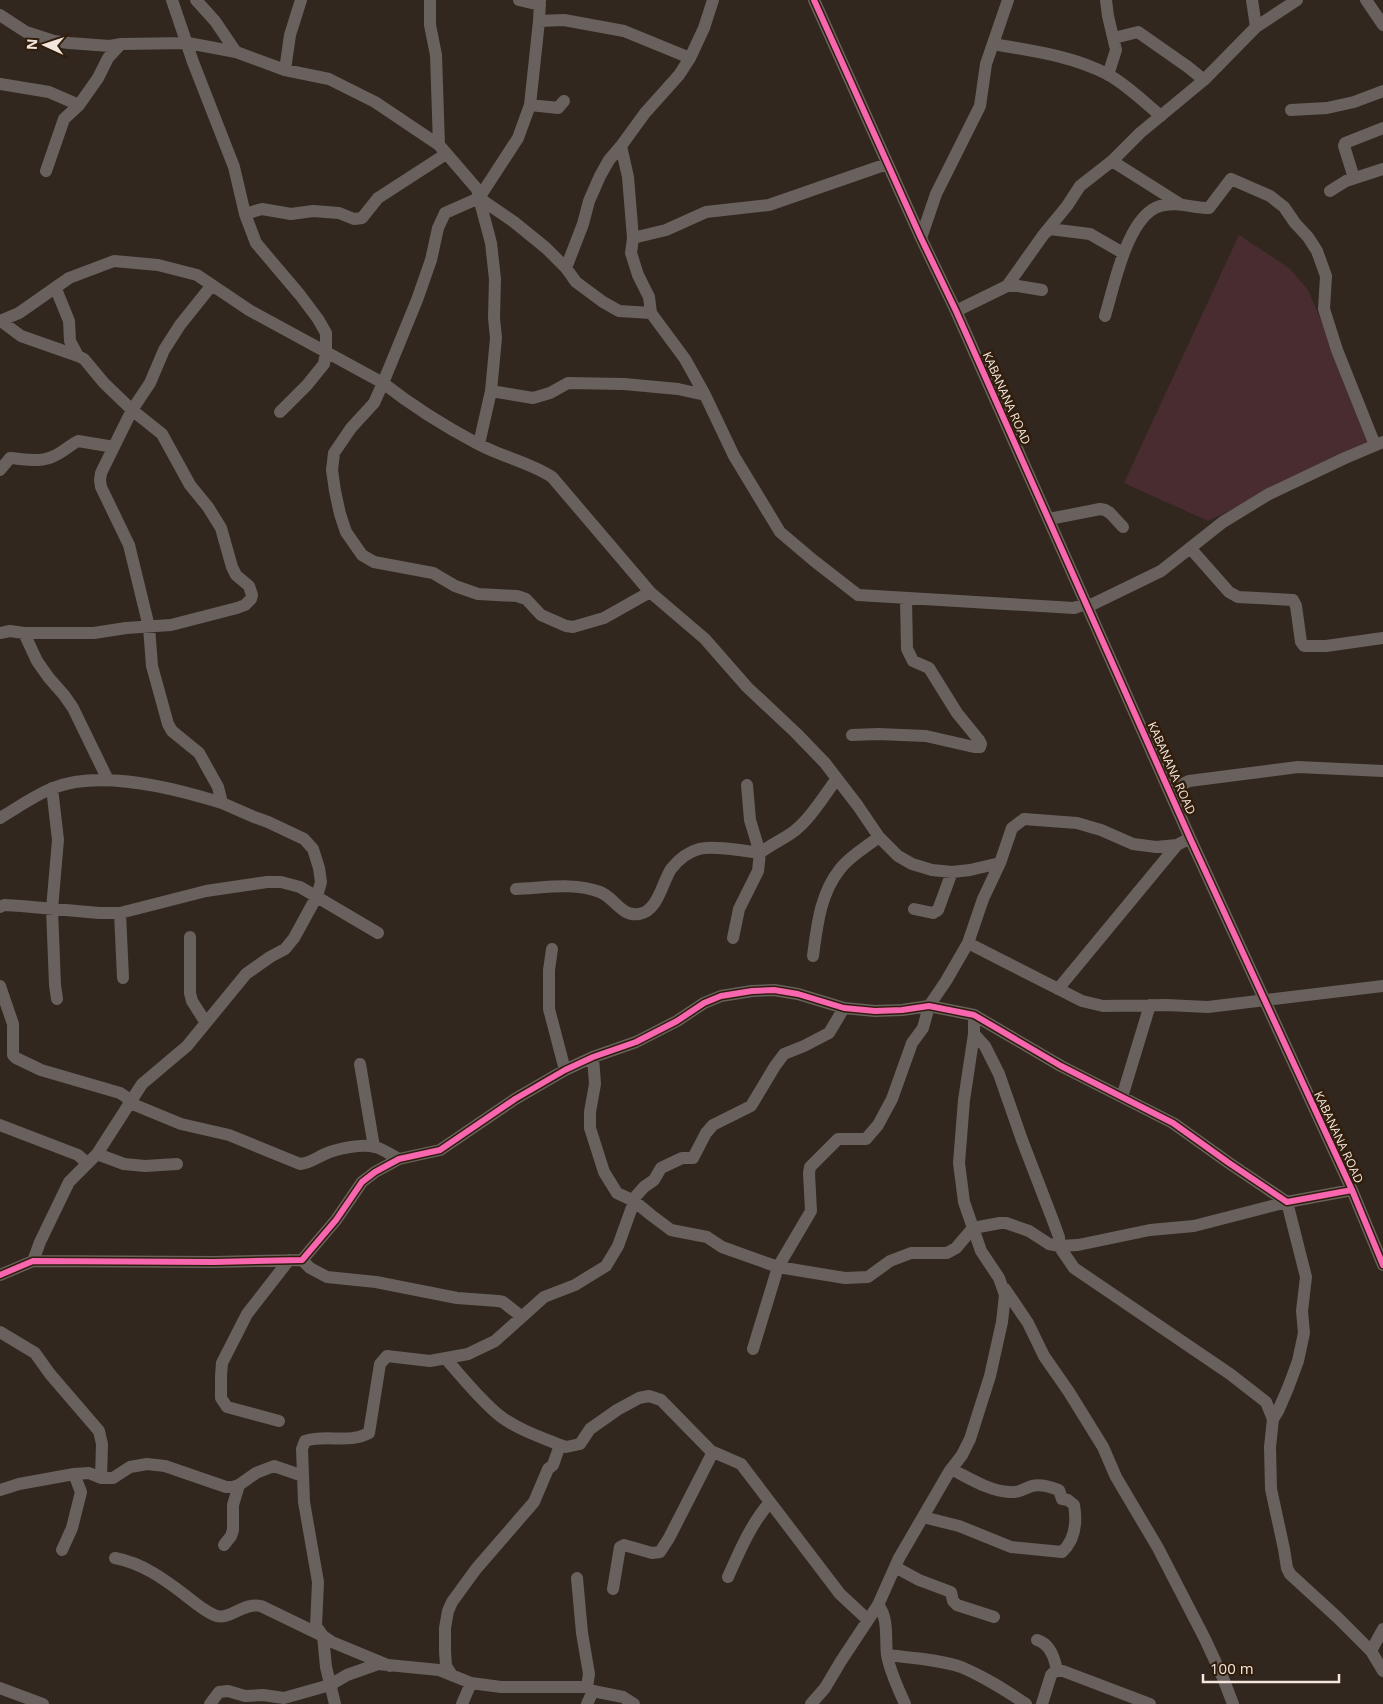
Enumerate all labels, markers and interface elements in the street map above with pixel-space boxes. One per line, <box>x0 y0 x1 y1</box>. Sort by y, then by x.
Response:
north arrow <box>20 20 70 70</box>
text: N <box>22 38 41 50</box>
street label: KABANANA ROAD <box>979 349 1035 447</box>
street label: KABANANA ROAD <box>1144 719 1200 817</box>
street label: KABANANA ROAD <box>1310 1088 1368 1186</box>
scale bar <box>1203 1652 1339 1684</box>
text: 100 m <box>1210 1658 1254 1678</box>

